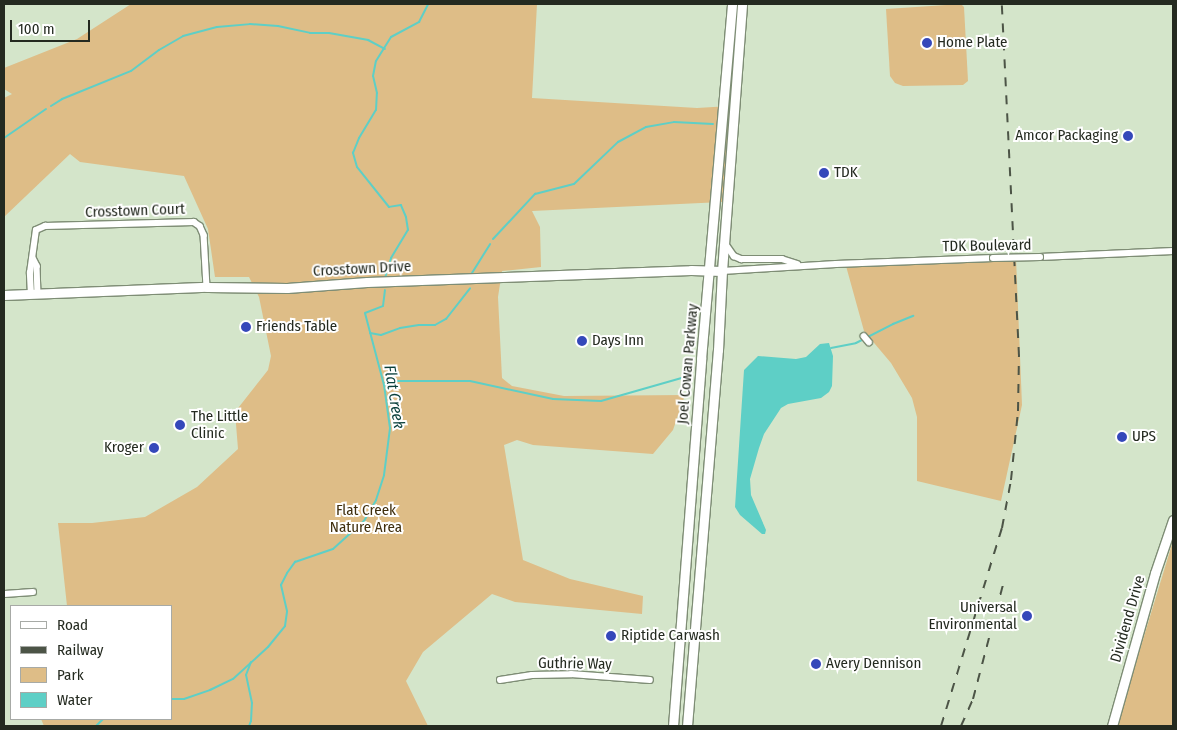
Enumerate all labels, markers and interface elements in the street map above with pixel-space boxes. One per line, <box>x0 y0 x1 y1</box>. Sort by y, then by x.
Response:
scale bar <box>12 10 92 42</box>
text: 100 m <box>18 20 55 38</box>
place label: Home Plate <box>937 34 1007 52</box>
marker: Home Plate <box>921 37 933 49</box>
place label: Amcor Packaging <box>1015 127 1118 145</box>
marker: Amcor Packaging <box>1122 130 1134 142</box>
place label: TDK <box>834 164 858 182</box>
marker: TDK <box>818 167 830 179</box>
street label: Crosstown Court <box>85 200 185 222</box>
street label: TDK Boulevard <box>942 236 1032 256</box>
street label: Crosstown Drive <box>312 257 412 281</box>
street label: Joel Cowan Parkway <box>674 303 702 425</box>
place label: Friends Table <box>256 318 337 336</box>
marker: Friends Table <box>240 321 252 333</box>
place label: Days Inn <box>592 332 644 350</box>
marker: Days Inn <box>576 335 588 347</box>
water label: Flat Creek <box>380 364 408 430</box>
place label: The Little Clinic <box>191 407 248 442</box>
marker: The Little Clinic <box>173 418 187 432</box>
place label: UPS <box>1132 428 1156 446</box>
marker: UPS <box>1116 431 1128 443</box>
place label: Kroger <box>104 439 144 457</box>
marker: Kroger <box>148 442 160 454</box>
park label: Flat Creek Nature Area <box>330 501 402 536</box>
street label: Dividend Drive <box>1107 573 1149 665</box>
place label: Universal Environmental <box>928 598 1017 633</box>
legend <box>10 605 172 720</box>
marker: Universal Environmental <box>1021 610 1033 622</box>
text: Road <box>57 616 88 634</box>
place label: Riptide Carwash <box>621 627 720 645</box>
marker: Riptide Carwash <box>605 630 617 642</box>
text: Railway <box>57 641 104 659</box>
street label: Guthrie Way <box>538 654 612 674</box>
place label: Avery Dennison <box>826 655 921 673</box>
marker: Avery Dennison <box>810 658 822 670</box>
text: Park <box>57 666 84 684</box>
text: Water <box>57 691 92 709</box>

